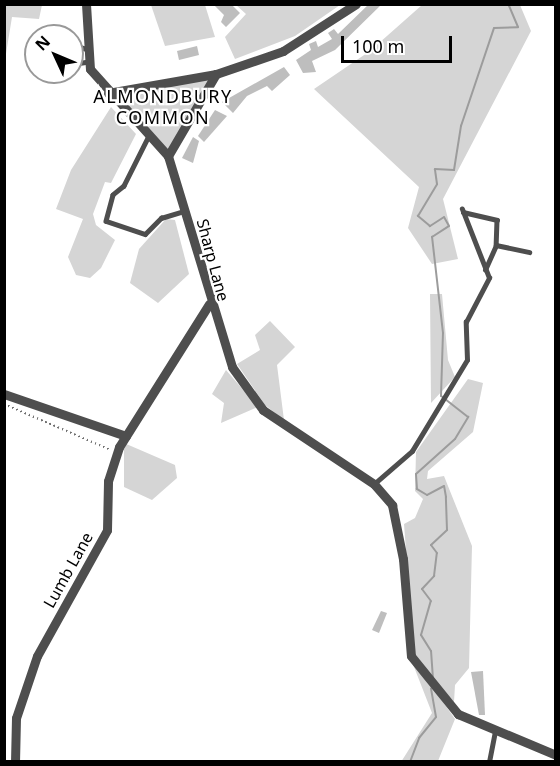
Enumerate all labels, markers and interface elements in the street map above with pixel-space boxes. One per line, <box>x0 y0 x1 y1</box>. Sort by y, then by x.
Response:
north arrow <box>24 24 84 84</box>
scale bar <box>344 24 455 62</box>
text: N <box>30 31 55 55</box>
text: 100 m <box>352 34 404 58</box>
district label: ALMONDBURY COMMON <box>93 86 233 128</box>
street label: Sharp Lane <box>193 217 233 303</box>
street label: Lumb Lane <box>39 529 97 611</box>

